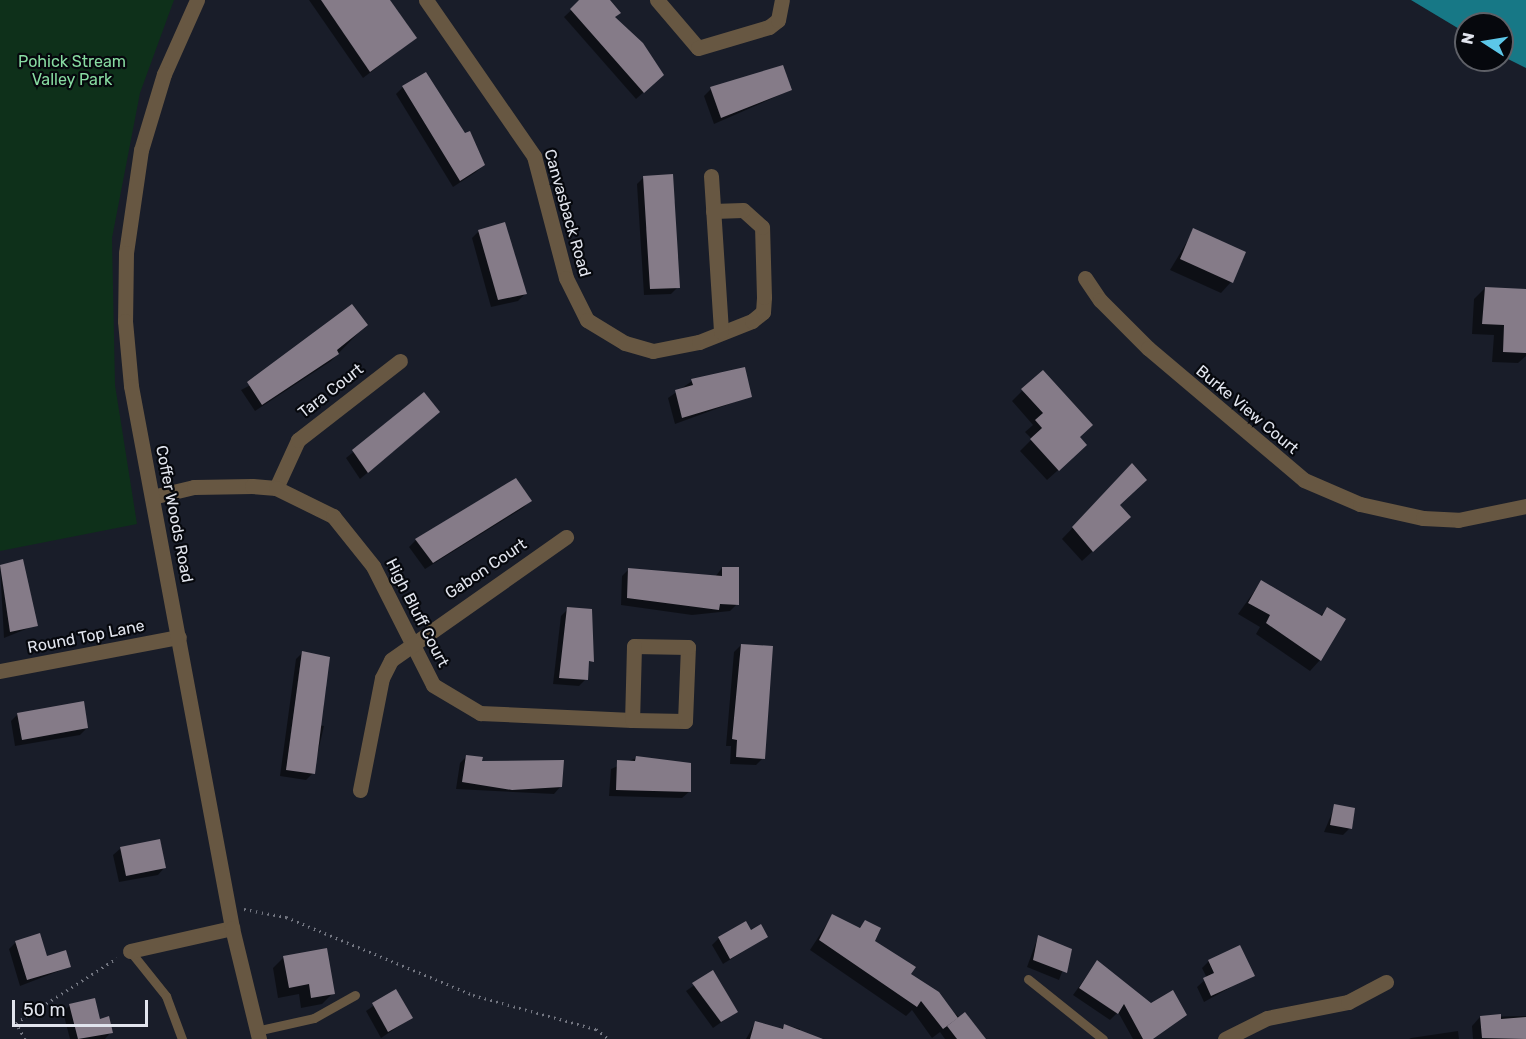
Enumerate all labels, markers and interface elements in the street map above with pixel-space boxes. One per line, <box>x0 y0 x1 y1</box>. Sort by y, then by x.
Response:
north arrow <box>1454 12 1514 72</box>
text: N <box>1457 31 1478 46</box>
park label: Pohick Stream Valley Park <box>18 52 126 90</box>
street label: Canvasback Road <box>540 147 594 279</box>
street label: Tara Court <box>295 360 367 422</box>
street label: Burke View Court <box>1192 361 1302 459</box>
street label: Coffer Woods Road <box>151 443 197 585</box>
street label: Gabon Court <box>442 535 530 603</box>
street label: High Bluff Court <box>381 555 453 671</box>
street label: Round Top Lane <box>26 616 146 658</box>
scale bar <box>15 988 152 1026</box>
text: 50 m <box>23 999 66 1021</box>

